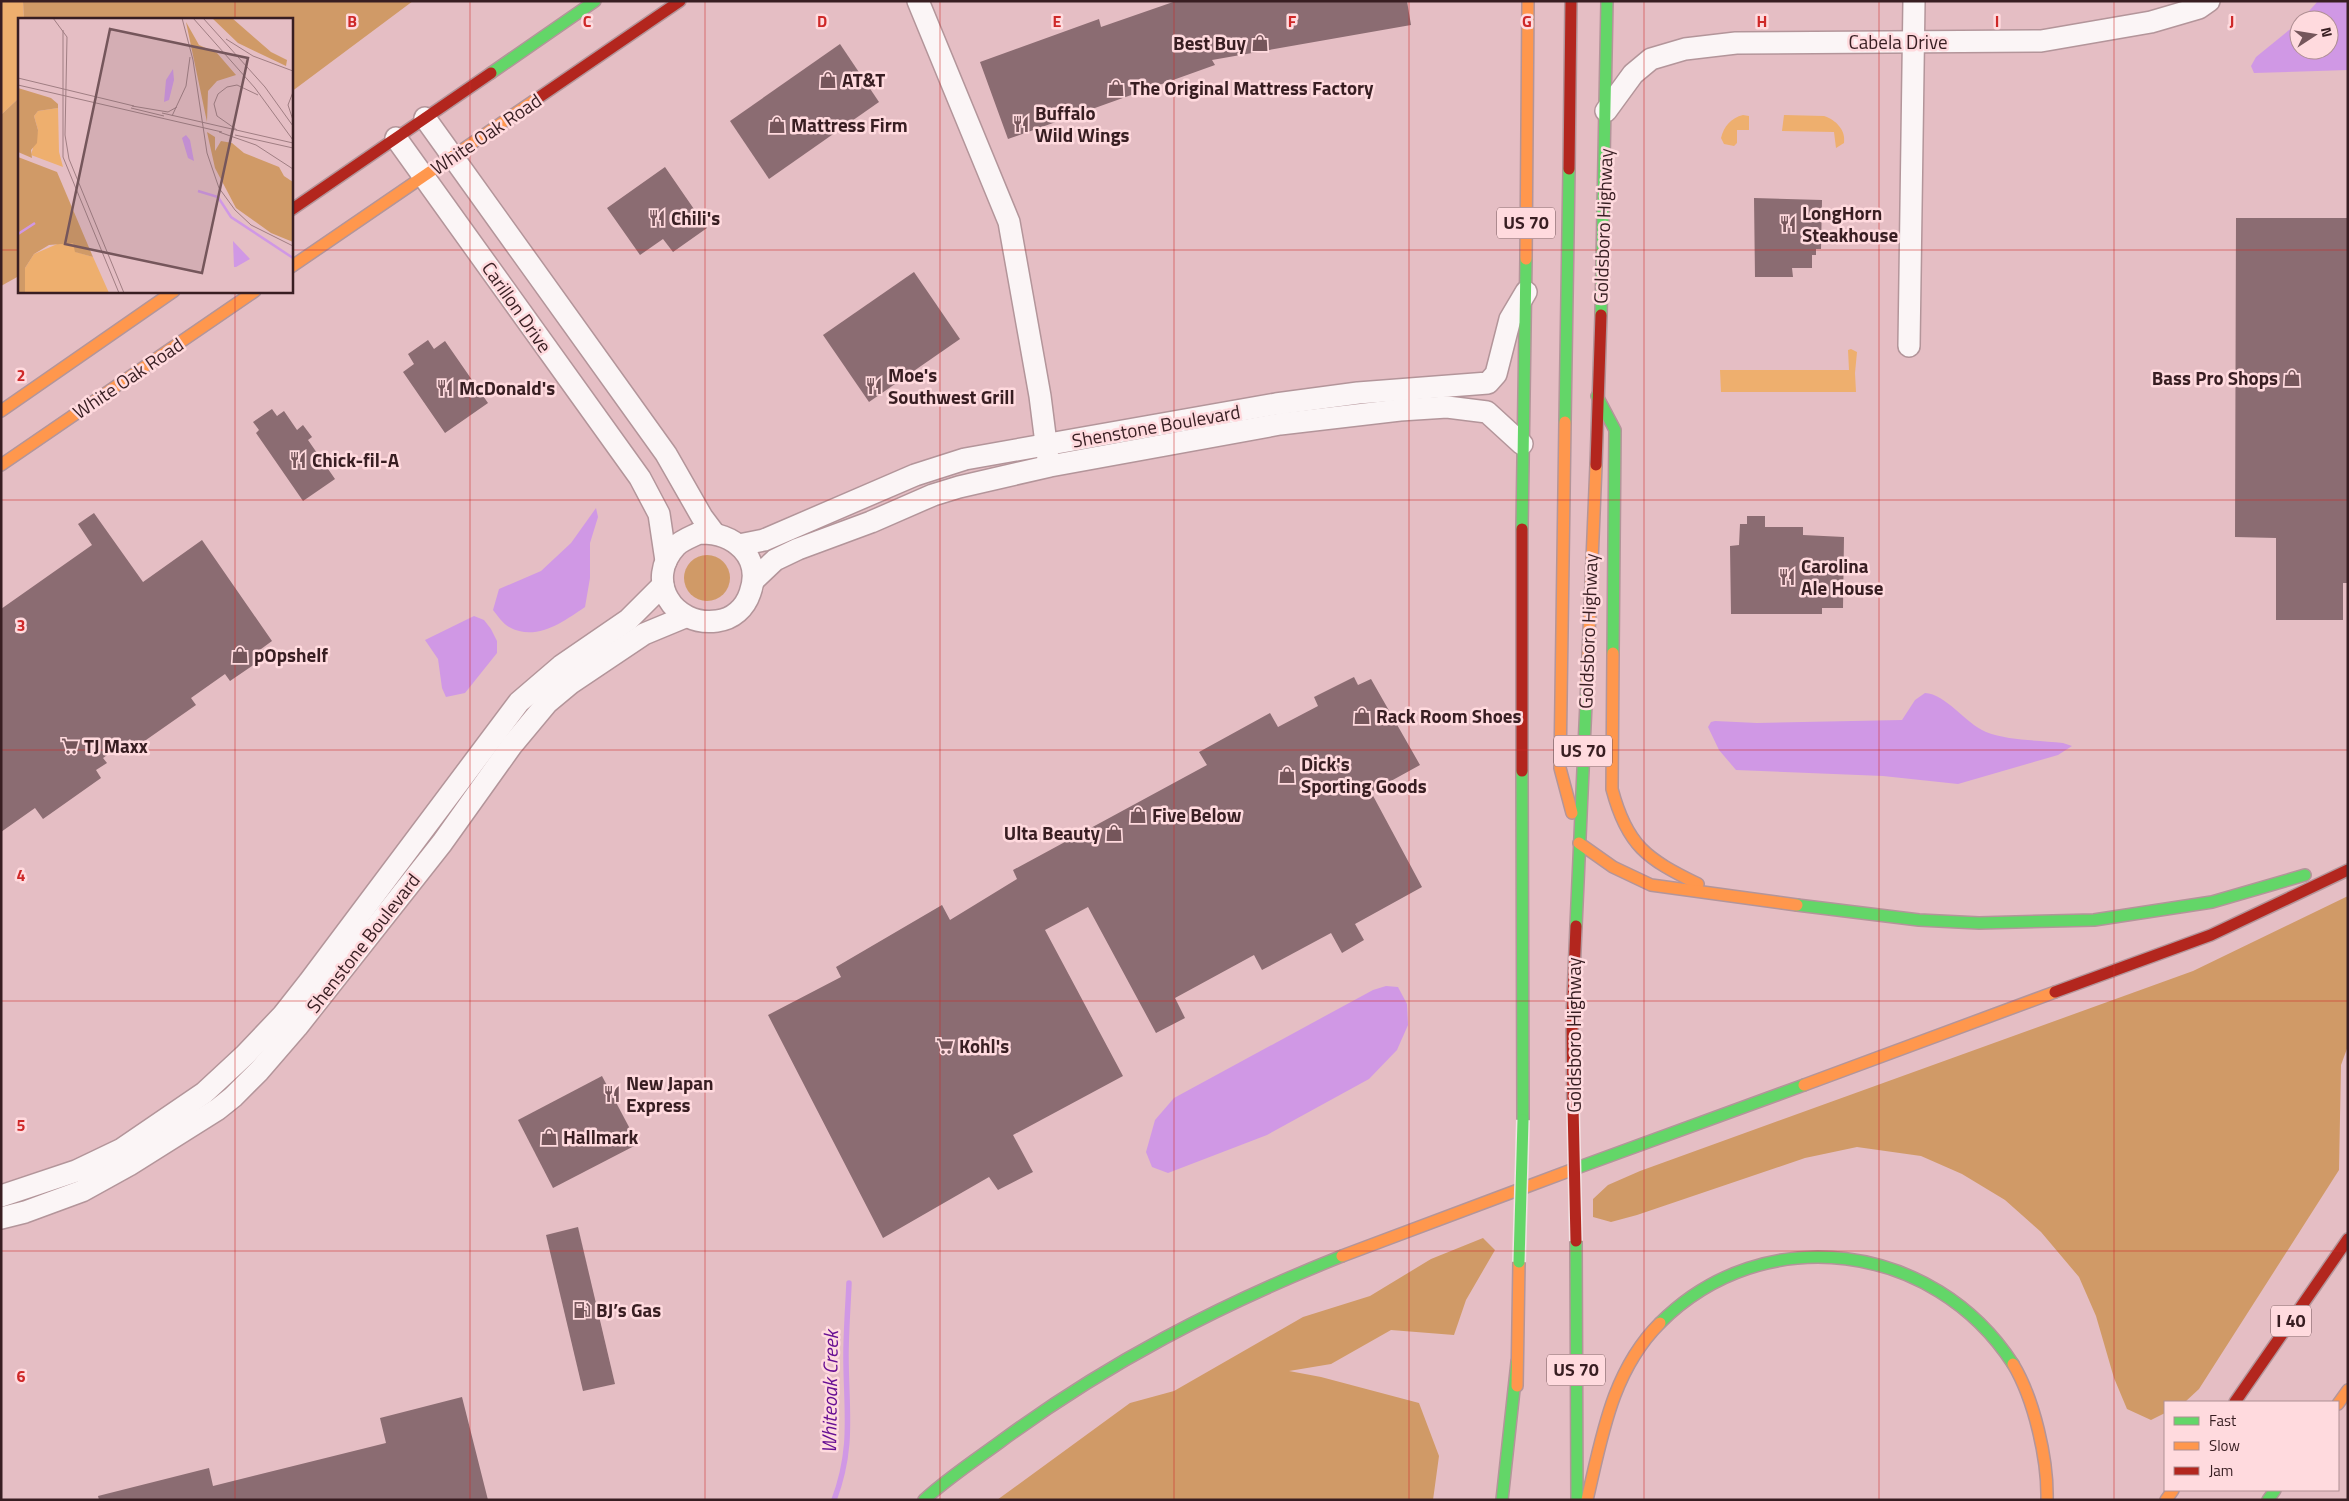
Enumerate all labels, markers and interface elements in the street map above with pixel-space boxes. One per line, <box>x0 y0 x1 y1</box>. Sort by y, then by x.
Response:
text: B <box>347 9 357 33</box>
text: C <box>583 9 592 33</box>
text: D <box>817 9 827 33</box>
text: E <box>1053 9 1062 33</box>
text: F <box>1288 9 1297 33</box>
text: G <box>1522 9 1532 33</box>
text: H <box>1757 9 1767 33</box>
text: I <box>1995 9 1999 33</box>
text: J <box>2230 9 2234 33</box>
north arrow <box>2289 10 2339 60</box>
inset map <box>18 18 292 292</box>
text: N <box>2316 25 2338 39</box>
street label: Cabela Drive <box>1848 27 1948 56</box>
place label: Best Buy <box>1173 28 1246 57</box>
shop icon: Best Buy <box>1250 33 1270 53</box>
place label: AT&T <box>842 65 885 94</box>
shop icon: AT&T <box>818 70 838 90</box>
place label: The Original Mattress Factory <box>1130 73 1374 102</box>
shop icon: The Original Mattress Factory <box>1106 78 1126 98</box>
street label: White Oak Road <box>425 86 547 181</box>
place label: Buffalo Wild Wings <box>1035 98 1130 149</box>
place label: Mattress Firm <box>791 110 908 139</box>
restaurant icon: Buffalo Wild Wings <box>1011 114 1031 134</box>
shop icon: Mattress Firm <box>767 115 787 135</box>
street label: Goldsboro Highway <box>1585 148 1620 304</box>
place label: LongHorn Steakhouse <box>1802 198 1898 249</box>
place label: Chili's <box>671 203 720 232</box>
restaurant icon: Chili's <box>647 208 667 228</box>
road number: US 70 <box>1497 208 1555 238</box>
restaurant icon: LongHorn Steakhouse <box>1778 214 1798 234</box>
street label: Carillon Drive <box>475 255 559 358</box>
street label: White Oak Road <box>67 330 189 425</box>
place label: Moe's Southwest Grill <box>888 360 1015 411</box>
text: 2 <box>17 363 25 387</box>
place label: Bass Pro Shops <box>2152 363 2278 392</box>
shop icon: Bass Pro Shops <box>2282 368 2302 388</box>
place label: McDonald's <box>459 373 555 402</box>
restaurant icon: Moe's Southwest Grill <box>864 376 884 396</box>
restaurant icon: McDonald's <box>435 378 455 398</box>
street label: Shenstone Boulevard <box>1070 396 1242 455</box>
place label: Chick-fil-A <box>312 445 400 474</box>
restaurant icon: Chick-fil-A <box>288 450 308 470</box>
place label: Carolina Ale House <box>1801 551 1884 602</box>
street label: Goldsboro Highway <box>1570 553 1605 709</box>
restaurant icon: Carolina Ale House <box>1777 567 1797 587</box>
text: 3 <box>17 613 25 637</box>
place label: pOpshelf <box>254 640 328 669</box>
shop icon: pOpshelf <box>230 645 250 665</box>
place label: Rack Room Shoes <box>1376 701 1521 730</box>
shop icon: Rack Room Shoes <box>1352 706 1372 726</box>
place label: TJ Maxx <box>84 731 148 760</box>
supermarket icon: TJ Maxx <box>60 736 80 756</box>
road number: US 70 <box>1554 736 1612 766</box>
place label: Dick's Sporting Goods <box>1301 749 1427 800</box>
shop icon: Dick's Sporting Goods <box>1277 765 1297 785</box>
place label: Five Below <box>1152 800 1242 829</box>
shop icon: Five Below <box>1128 805 1148 825</box>
place label: Ulta Beauty <box>1004 818 1100 847</box>
shop icon: Ulta Beauty <box>1104 823 1124 843</box>
text: 4 <box>17 863 26 887</box>
street label: Shenstone Boulevard <box>299 867 426 1019</box>
street label: Goldsboro Highway <box>1559 957 1588 1113</box>
place label: Kohl's <box>959 1031 1009 1060</box>
supermarket icon: Kohl's <box>935 1036 955 1056</box>
place label: New Japan Express <box>626 1068 714 1119</box>
restaurant icon: New Japan Express <box>602 1084 622 1104</box>
text: 5 <box>17 1113 26 1137</box>
place label: Hallmark <box>563 1122 639 1151</box>
shop icon: Hallmark <box>539 1127 559 1147</box>
place label: BJ’s Gas <box>596 1295 661 1324</box>
fuel station icon: BJ’s Gas <box>572 1300 592 1320</box>
road number: I 40 <box>2271 1305 2311 1336</box>
water label: Whiteoak Creek <box>813 1328 846 1454</box>
road number: US 70 <box>1547 1354 1605 1386</box>
text: 6 <box>17 1364 26 1388</box>
legend <box>2164 1401 2339 1491</box>
text: Fast <box>2209 1409 2237 1432</box>
text: Slow <box>2209 1434 2240 1457</box>
text: Jam <box>2209 1459 2233 1482</box>

